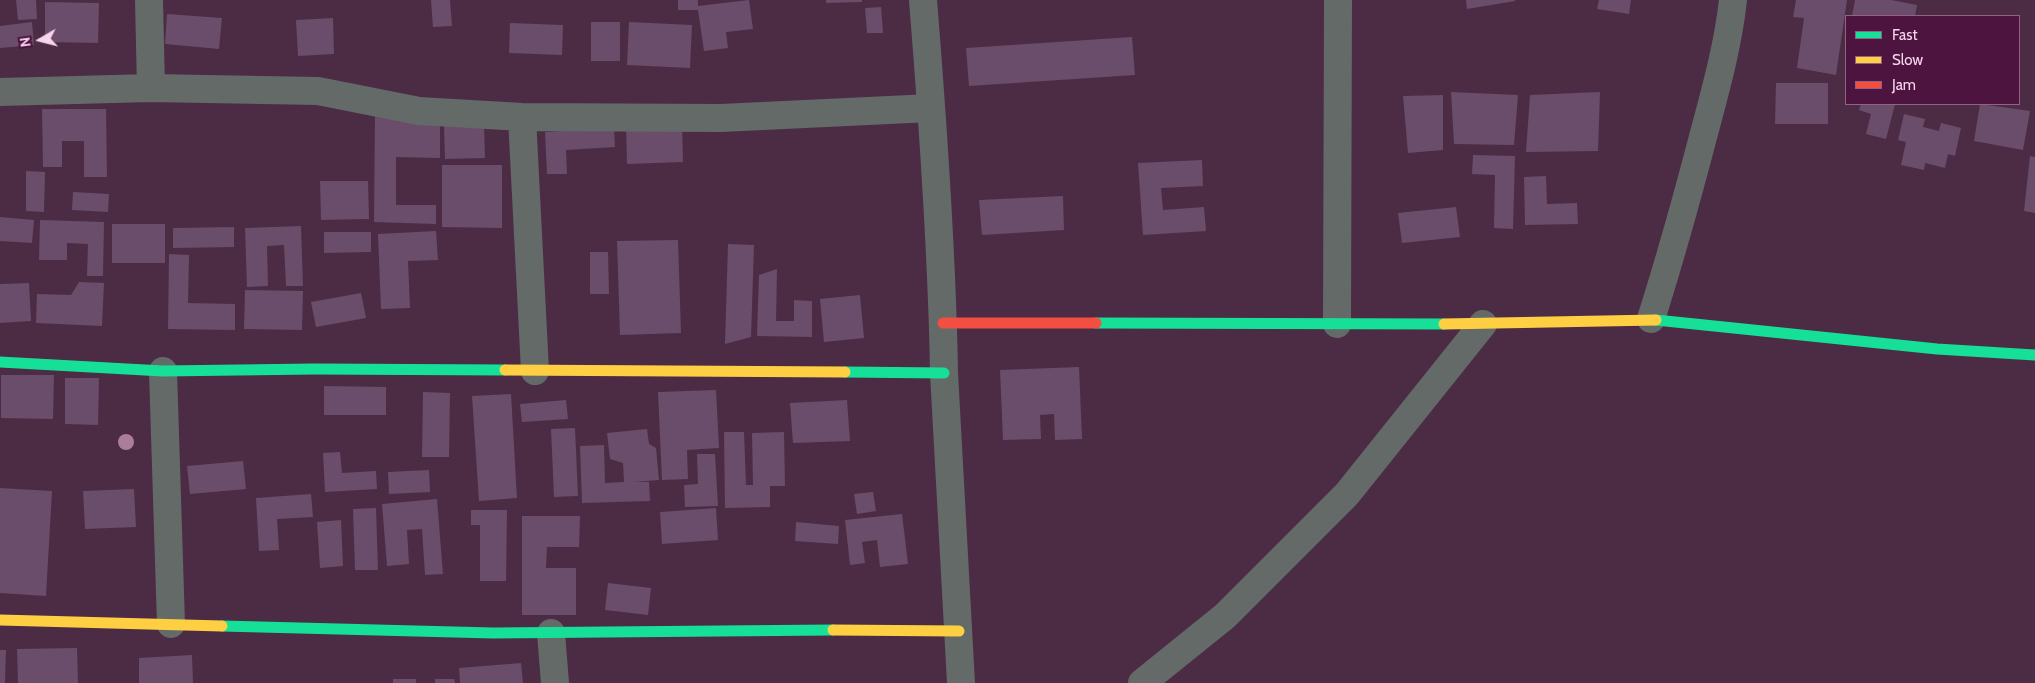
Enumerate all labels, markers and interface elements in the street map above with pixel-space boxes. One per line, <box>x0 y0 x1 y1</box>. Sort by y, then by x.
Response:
north arrow <box>15 15 65 65</box>
legend <box>1845 15 2020 105</box>
text: Fast <box>1892 26 1917 44</box>
text: N <box>16 36 35 48</box>
text: Slow <box>1892 51 1923 69</box>
text: Jam <box>1892 76 1916 94</box>

